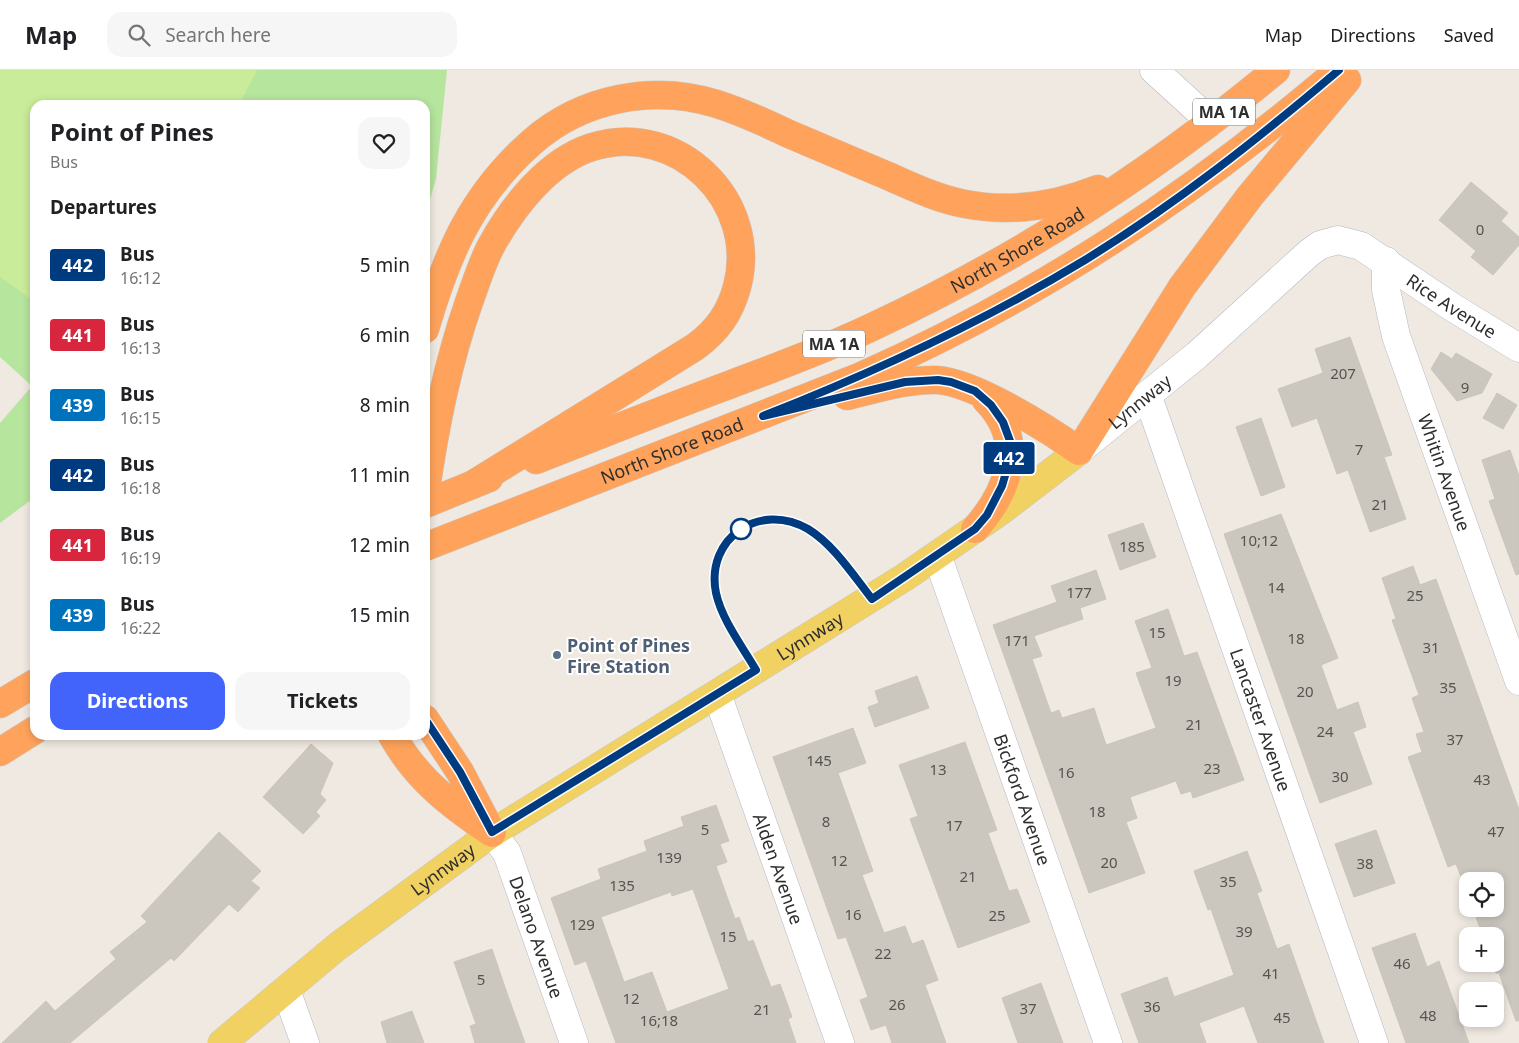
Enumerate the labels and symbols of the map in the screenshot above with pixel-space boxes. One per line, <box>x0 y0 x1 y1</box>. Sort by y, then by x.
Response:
road number: MA 1A <box>1193 98 1255 126</box>
street label: North Shore Road <box>946 201 1089 298</box>
house number: 0 <box>1476 219 1484 239</box>
street label: Rice Avenue <box>1402 268 1501 343</box>
road number: MA 1A <box>803 330 865 358</box>
house number: 207 <box>1330 363 1356 383</box>
street label: Lynnway <box>1103 368 1177 434</box>
house number: 9 <box>1461 377 1469 397</box>
street label: Whitin Avenue <box>1413 411 1477 534</box>
street label: North Shore Road <box>597 412 747 489</box>
house number: 7 <box>1355 439 1363 459</box>
line badge: 442 <box>980 442 1038 474</box>
house number: 21 <box>1371 494 1389 514</box>
unlabelled marker <box>730 518 752 540</box>
house number: 10;12 <box>1240 530 1278 550</box>
house number: 185 <box>1119 536 1145 556</box>
house number: 14 <box>1267 577 1285 597</box>
house number: 177 <box>1066 582 1092 602</box>
house number: 25 <box>1406 585 1424 605</box>
street label: Lynnway <box>772 606 848 666</box>
house number: 15 <box>1148 622 1166 642</box>
house number: 18 <box>1287 628 1305 648</box>
house number: 171 <box>1004 630 1030 650</box>
place label: Point of Pines Fire Station <box>567 633 690 678</box>
house number: 31 <box>1422 637 1440 657</box>
street label: Lancaster Avenue <box>1225 645 1297 795</box>
marker: Point of Pines Fire Station <box>551 649 563 661</box>
house number: 19 <box>1164 670 1182 690</box>
house number: 35 <box>1439 677 1457 697</box>
house number: 20 <box>1296 681 1314 701</box>
house number: 21 <box>1185 714 1203 734</box>
house number: 24 <box>1316 721 1334 741</box>
house number: 37 <box>1446 729 1464 749</box>
street label: Bickford Avenue <box>989 730 1057 868</box>
house number: 145 <box>806 750 832 770</box>
house number: 23 <box>1203 758 1221 778</box>
house number: 13 <box>929 759 947 779</box>
house number: 16 <box>1057 762 1075 782</box>
house number: 30 <box>1331 766 1349 786</box>
house number: 43 <box>1473 769 1491 789</box>
house number: 18 <box>1088 801 1106 821</box>
street label: Alden Avenue <box>748 810 809 927</box>
house number: 8 <box>822 811 830 831</box>
house number: 17 <box>945 815 963 835</box>
house number: 5 <box>701 819 709 839</box>
house number: 47 <box>1487 821 1505 841</box>
street label: Lynnway <box>406 837 480 901</box>
house number: 139 <box>656 847 682 867</box>
house number: 12 <box>830 850 848 870</box>
house number: 20 <box>1100 852 1118 872</box>
house number: 38 <box>1356 853 1374 873</box>
house number: 21 <box>959 866 977 886</box>
house number: 35 <box>1219 871 1237 891</box>
street label: Delano Avenue <box>504 873 569 1001</box>
house number: 135 <box>609 875 635 895</box>
house number: 16 <box>844 904 862 924</box>
house number: 25 <box>988 905 1006 925</box>
house number: 129 <box>569 914 595 934</box>
house number: 39 <box>1235 921 1253 941</box>
house number: 15 <box>719 926 737 946</box>
house number: 22 <box>874 943 892 963</box>
house number: 46 <box>1393 953 1411 973</box>
house number: 41 <box>1262 963 1280 983</box>
house number: 5 <box>477 969 485 989</box>
house number: 12 <box>622 988 640 1008</box>
house number: 26 <box>888 994 906 1014</box>
house number: 36 <box>1143 996 1161 1016</box>
house number: 37 <box>1019 998 1037 1018</box>
house number: 21 <box>753 999 771 1019</box>
house number: 48 <box>1419 1005 1437 1025</box>
house number: 45 <box>1273 1007 1291 1027</box>
house number: 16;18 <box>640 1010 678 1030</box>

